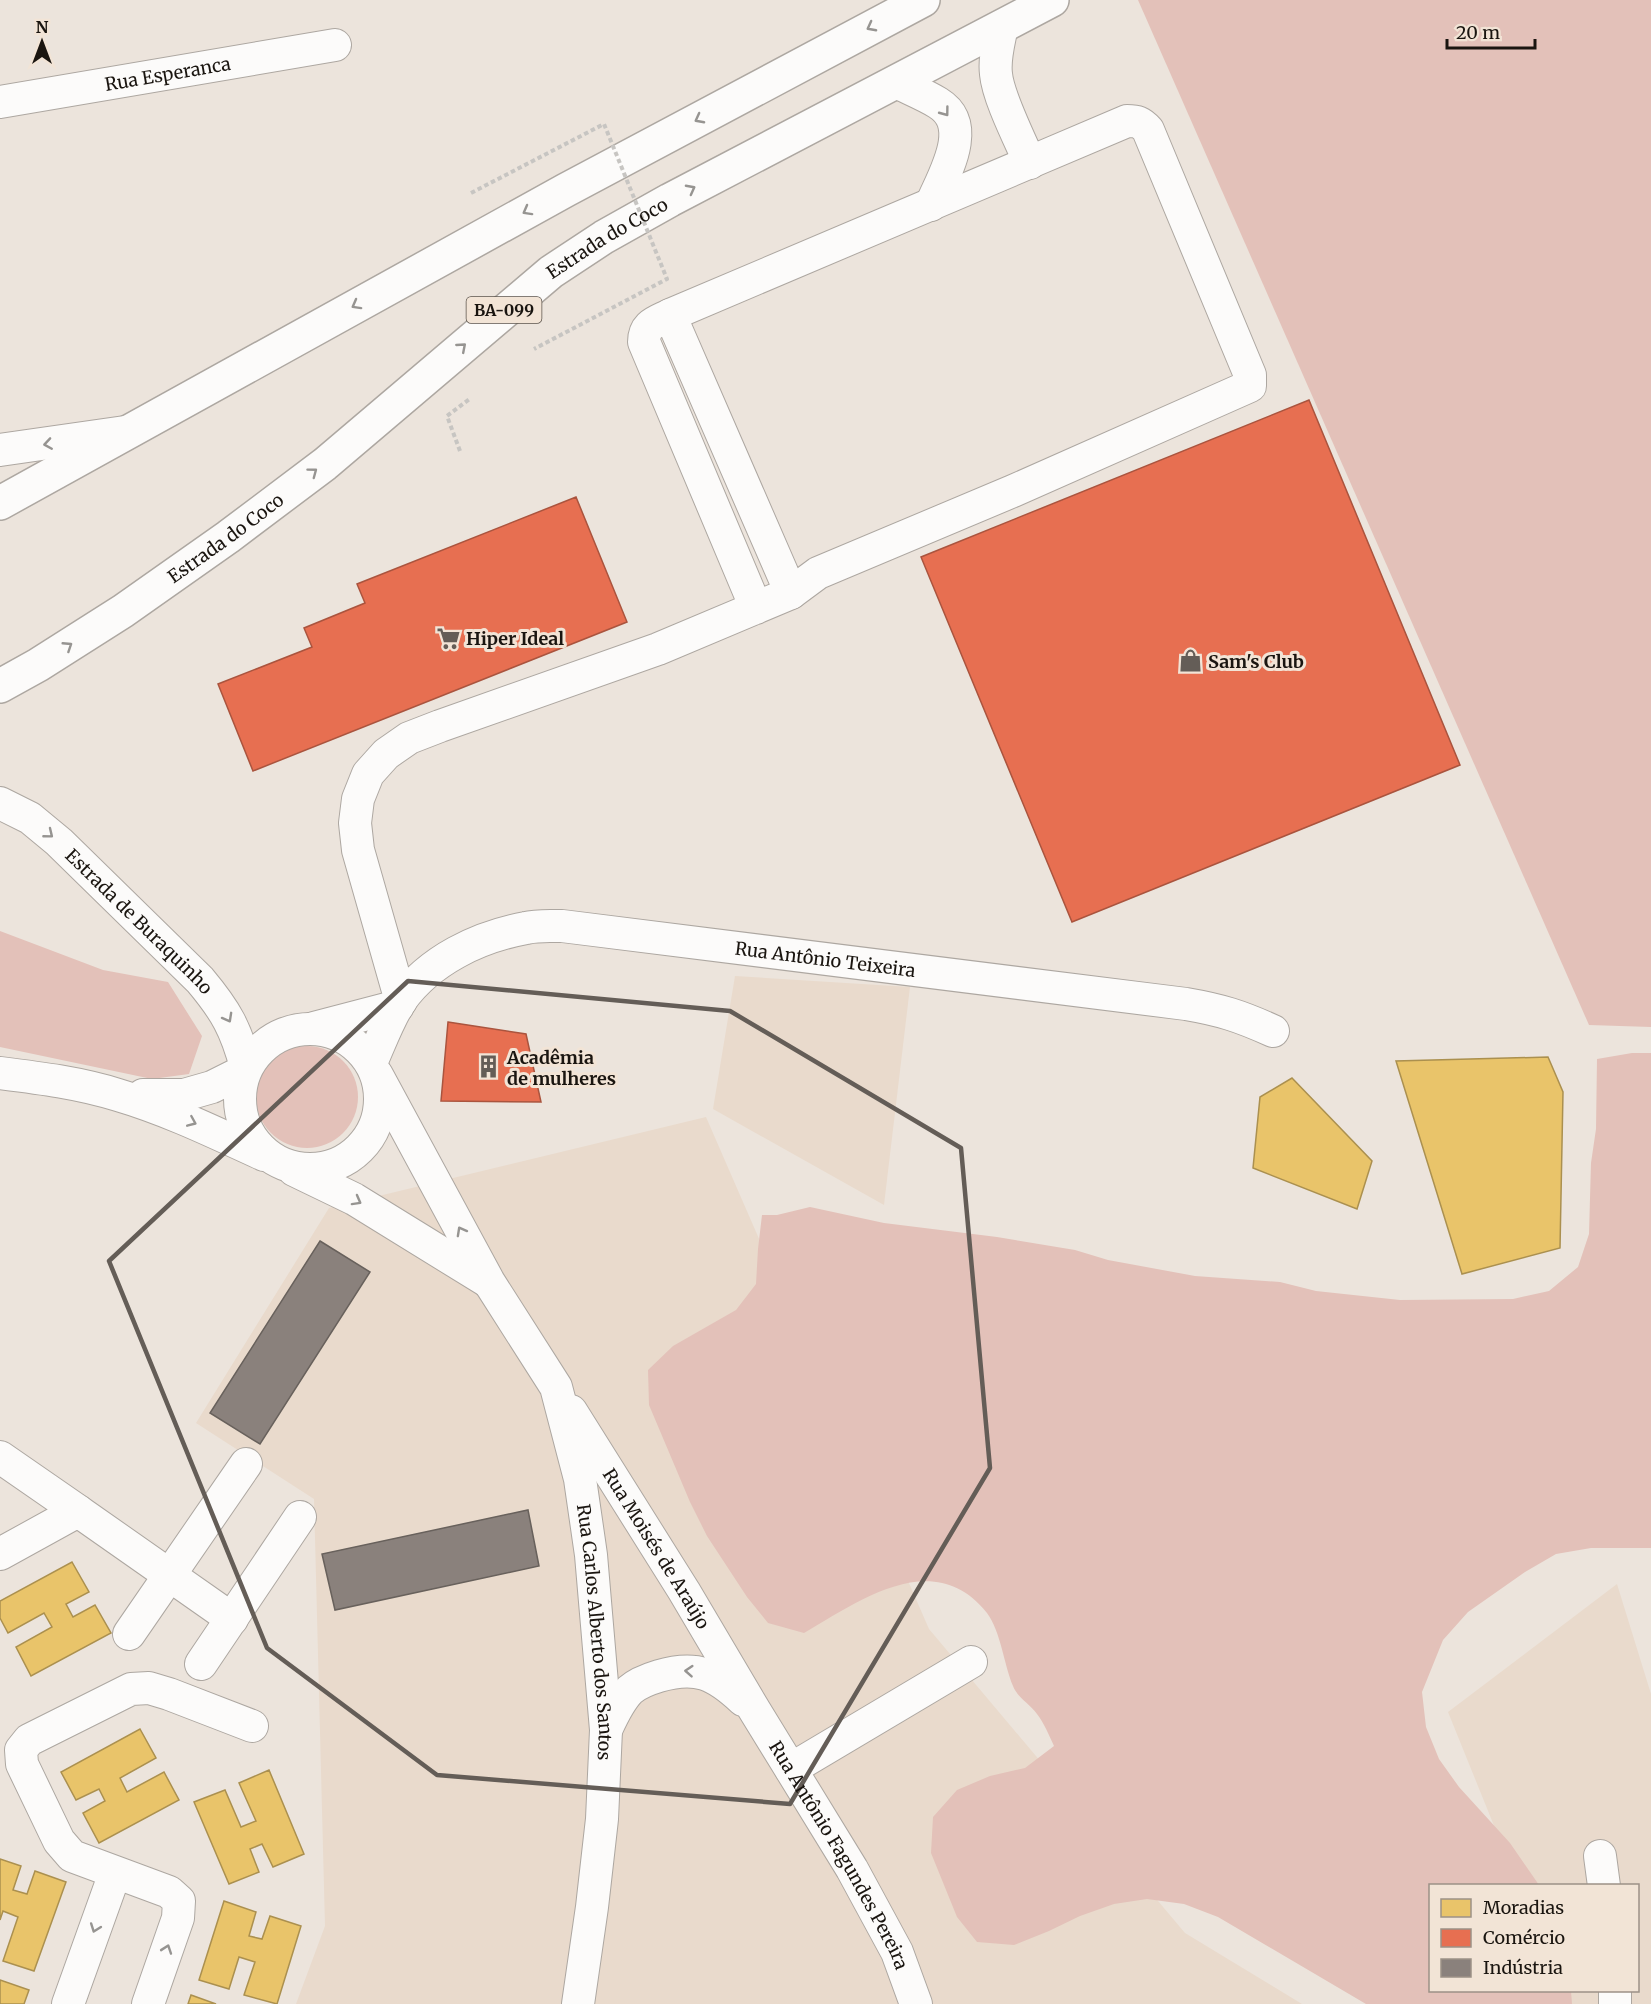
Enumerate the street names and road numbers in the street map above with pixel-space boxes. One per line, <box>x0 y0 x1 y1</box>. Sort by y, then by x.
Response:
street label: Rua Esperanca <box>103 51 233 95</box>
street label: Estrada do Coco <box>542 192 672 284</box>
road number: BA-099 <box>466 297 542 323</box>
street label: Estrada do Coco <box>163 488 288 588</box>
street label: Estrada de Buraquinho <box>61 844 218 999</box>
street label: Rua Antônio Teixeira <box>734 936 917 982</box>
street label: Rua Moisés de Araújo <box>598 1464 715 1633</box>
street label: Rua Carlos Alberto dos Santos <box>572 1502 618 1761</box>
street label: Rua Antônio Fagundes Pereira <box>764 1736 914 1973</box>

